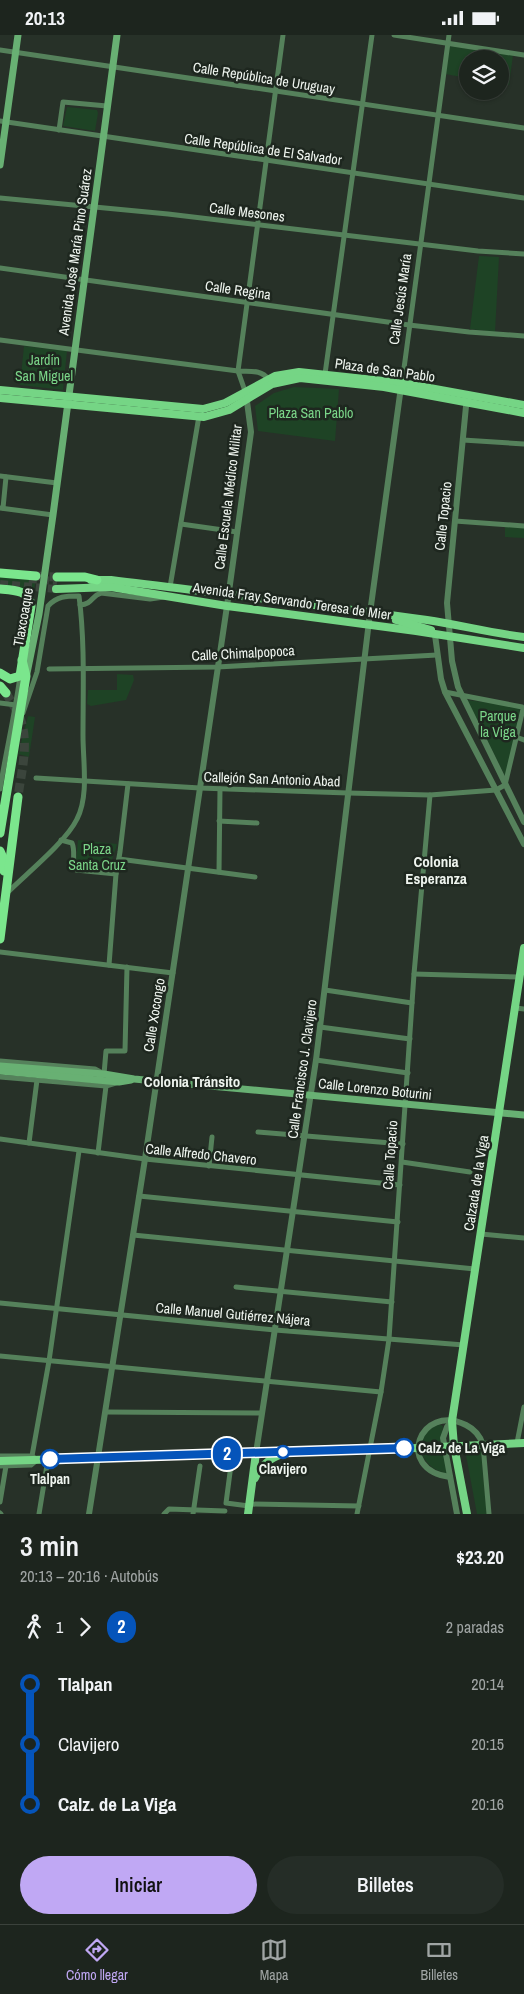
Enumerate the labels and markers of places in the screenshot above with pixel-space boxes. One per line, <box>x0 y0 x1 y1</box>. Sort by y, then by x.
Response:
marker: Calz. de La Viga <box>394 1438 414 1458</box>
place label: Calz. de La Viga <box>418 1439 506 1457</box>
marker: Clavijero <box>276 1445 290 1459</box>
marker: Tlalpan <box>40 1449 60 1469</box>
place label: Clavijero <box>259 1460 307 1478</box>
place label: Tlalpan <box>30 1470 70 1488</box>

